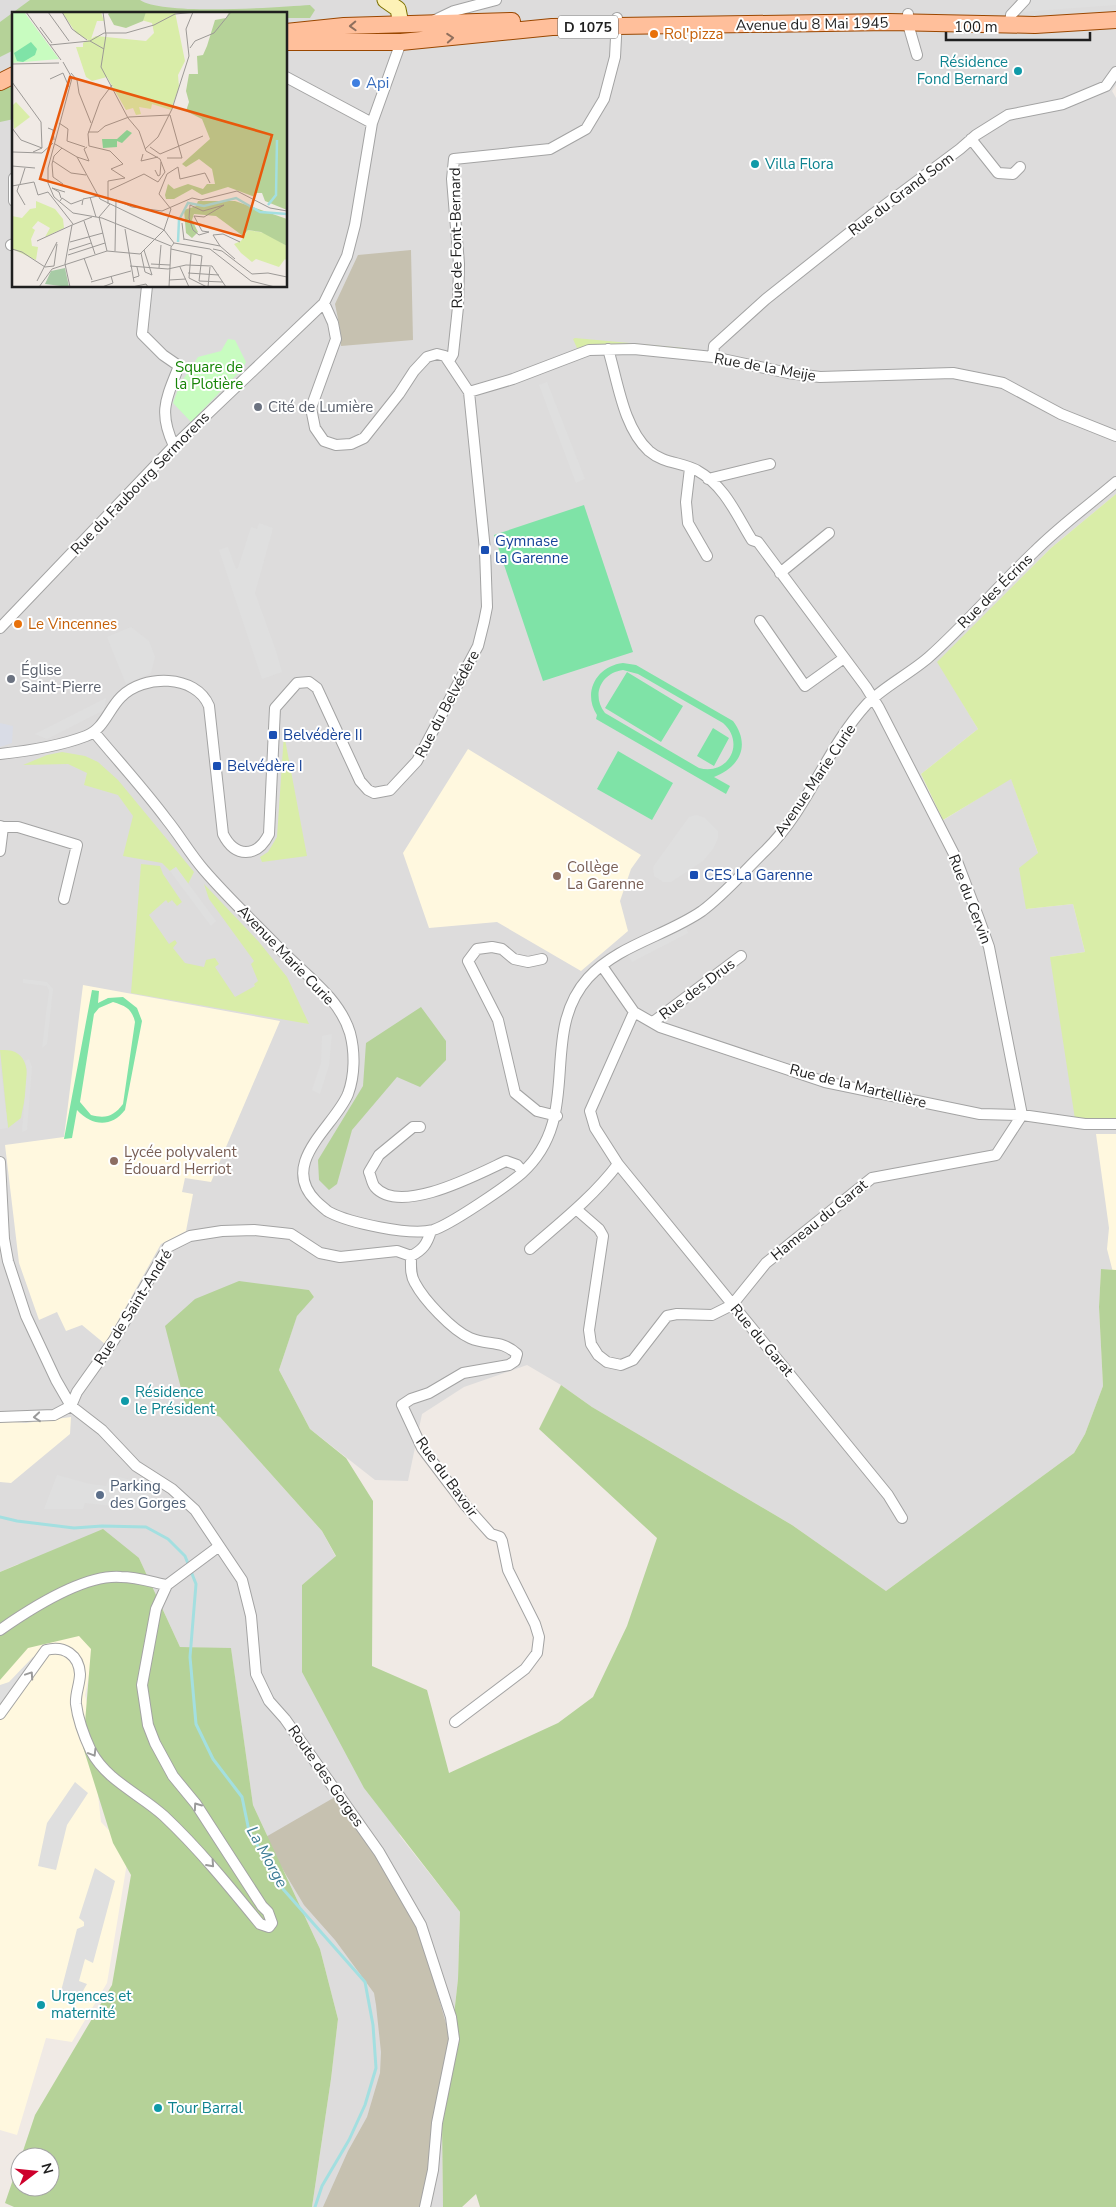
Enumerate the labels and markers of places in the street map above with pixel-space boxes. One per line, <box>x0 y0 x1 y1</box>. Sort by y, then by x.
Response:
place label: Rol'pizza <box>664 24 723 44</box>
marker: Rol'pizza <box>648 28 660 40</box>
place label: Résidence Fond Bernard <box>917 52 1008 89</box>
marker: Résidence Fond Bernard <box>1012 65 1024 77</box>
place label: Api <box>366 73 389 93</box>
marker: Api <box>350 77 362 89</box>
place label: Villa Flora <box>764 154 834 174</box>
marker: Villa Flora <box>749 158 761 170</box>
place label: Cité de Lumière <box>268 397 373 417</box>
marker: Cité de Lumière <box>252 401 264 413</box>
place label: Gymnase la Garenne <box>495 531 568 568</box>
marker: Gymnase la Garenne <box>479 544 491 556</box>
place label: Le Vincennes <box>28 614 117 634</box>
marker: Le Vincennes <box>12 618 24 630</box>
place label: Église Saint-Pierre <box>21 660 101 697</box>
marker: Église Saint-Pierre <box>5 673 17 685</box>
place label: Belvédère II <box>283 725 363 745</box>
marker: Belvédère II <box>267 729 279 741</box>
place label: Belvédère I <box>227 756 303 776</box>
marker: Belvédère I <box>211 760 223 772</box>
place label: Collège La Garenne <box>567 857 644 894</box>
place label: CES La Garenne <box>704 865 813 885</box>
marker: CES La Garenne <box>688 869 700 881</box>
marker: Collège La Garenne <box>551 870 563 882</box>
place label: Lycée polyvalent Édouard Herriot <box>124 1142 237 1179</box>
marker: Lycée polyvalent Édouard Herriot <box>108 1155 120 1167</box>
place label: Résidence le Président <box>135 1382 216 1419</box>
marker: Résidence le Président <box>119 1395 131 1407</box>
place label: Parking des Gorges <box>110 1476 186 1513</box>
marker: Parking des Gorges <box>94 1489 106 1501</box>
place label: Urgences et maternité <box>51 1986 132 2023</box>
marker: Urgences et maternité <box>35 1999 47 2011</box>
place label: Tour Barral <box>168 2098 244 2118</box>
marker: Tour Barral <box>152 2102 164 2114</box>

